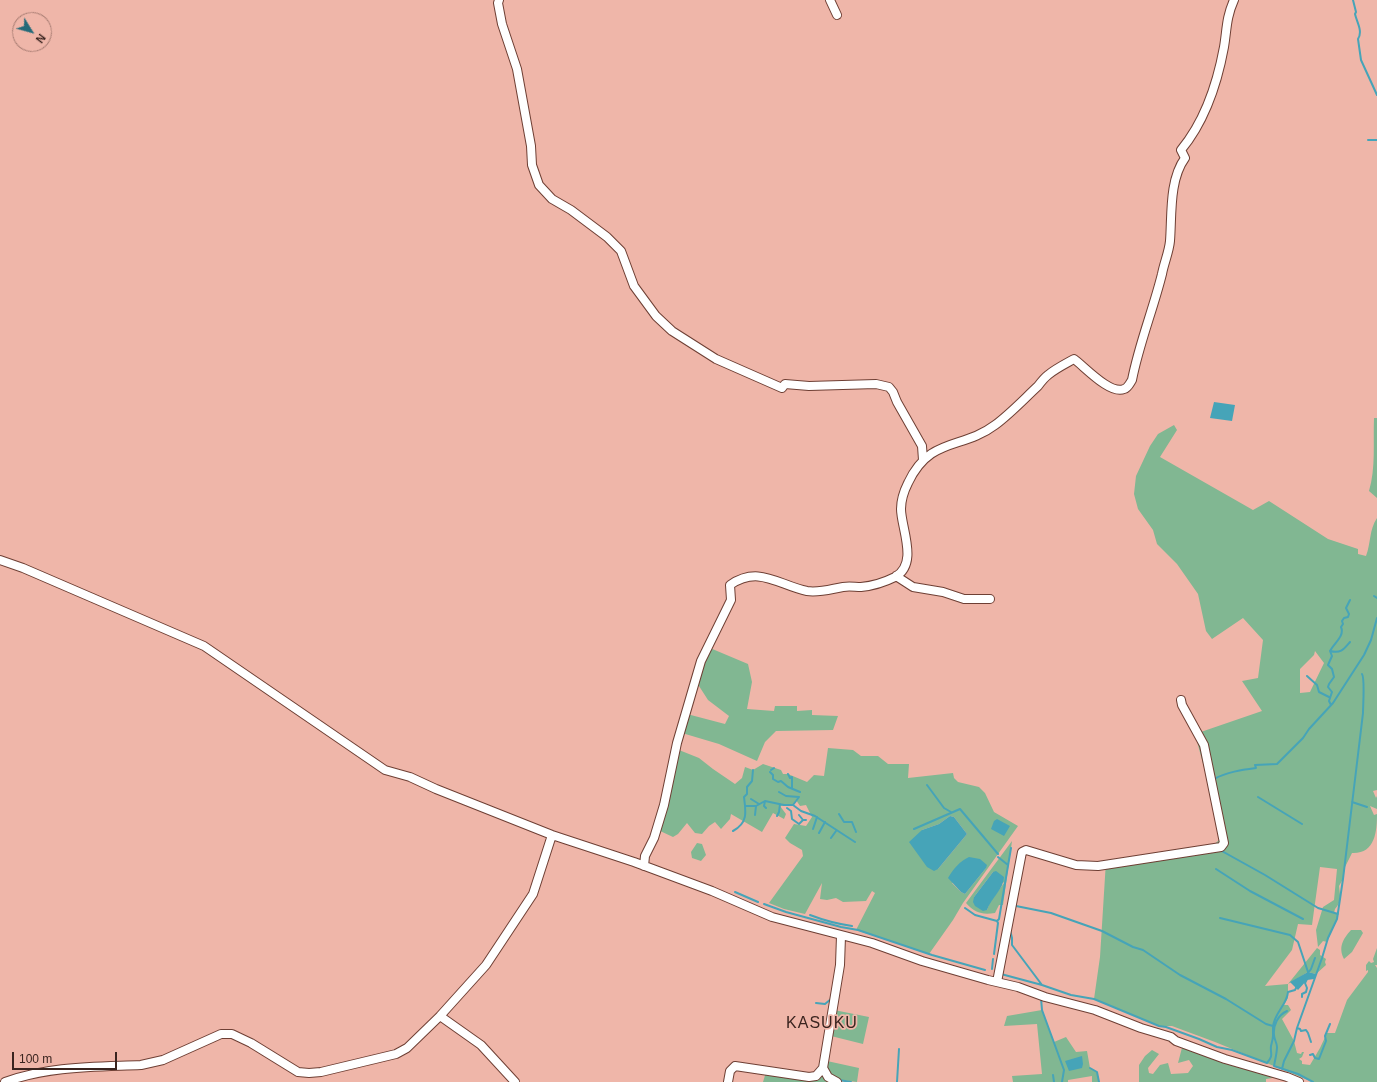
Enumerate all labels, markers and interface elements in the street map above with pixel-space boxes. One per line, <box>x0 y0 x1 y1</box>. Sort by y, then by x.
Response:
north arrow <box>12 12 52 52</box>
text: N <box>34 32 48 45</box>
district label: KASUKU <box>786 1014 858 1034</box>
scale bar <box>14 1044 119 1070</box>
text: 100 m <box>19 1052 52 1066</box>

